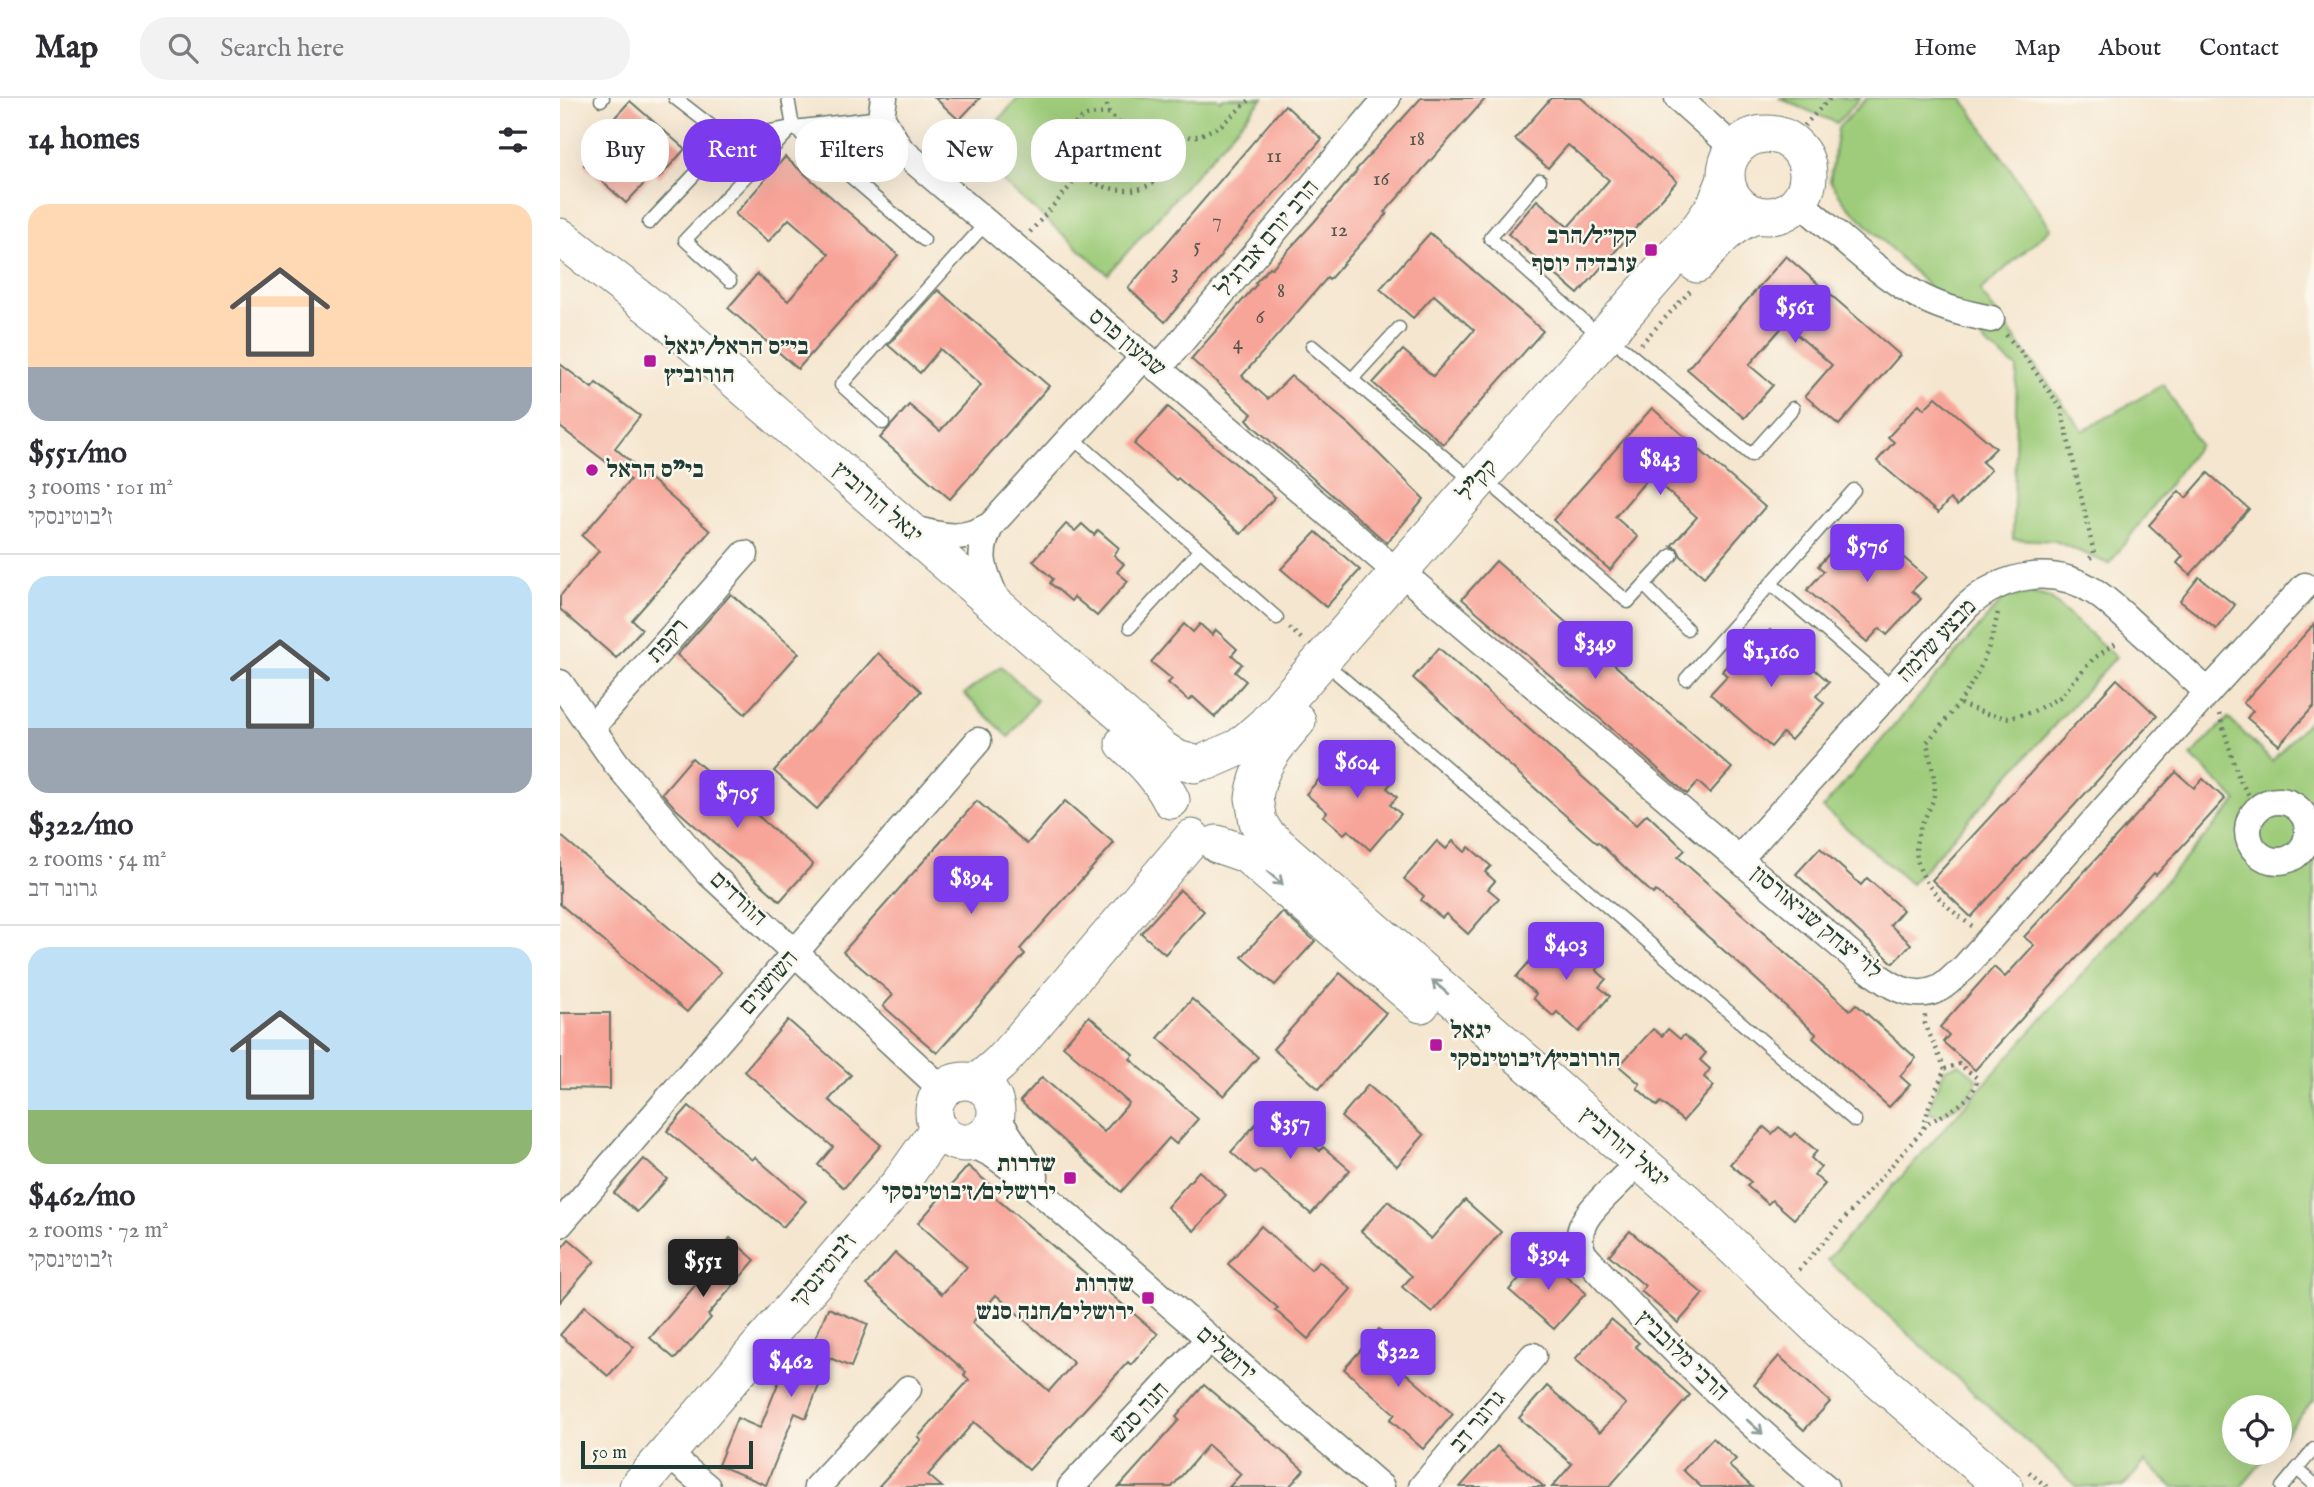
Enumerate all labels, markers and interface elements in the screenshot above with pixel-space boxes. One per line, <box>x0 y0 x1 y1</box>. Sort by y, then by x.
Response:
search box <box>140 17 630 80</box>
text: Map <box>35 27 98 69</box>
icon: search <box>164 29 202 67</box>
text: Search here <box>220 32 344 65</box>
text: Home <box>1914 33 1977 64</box>
text: Map <box>2015 33 2061 64</box>
text: About <box>2099 33 2161 64</box>
text: Contact <box>2199 33 2279 64</box>
chip: Buy <box>581 119 669 182</box>
chip: Rent <box>683 119 781 182</box>
chip: Filters <box>795 119 908 182</box>
chip: New <box>922 119 1017 182</box>
chip: Apartment <box>1031 119 1186 182</box>
text: 14 homes <box>28 121 140 159</box>
icon: filters <box>494 121 532 159</box>
house number: 18 <box>1409 126 1425 153</box>
house number: 11 <box>1266 143 1282 170</box>
house number: 16 <box>1373 166 1390 193</box>
street label: הרב יורם אברג'ל <box>1209 173 1327 305</box>
house number: 7 <box>1212 208 1222 235</box>
house number: 12 <box>1330 217 1348 244</box>
place label: קק״ל/הרב עובדיה יוסף <box>1532 221 1637 280</box>
house number: 5 <box>1193 233 1201 260</box>
marker: קק״ל/הרב עובדיה יוסף <box>1643 242 1659 258</box>
icon: home <box>217 249 343 375</box>
house number: 3 <box>1171 259 1179 286</box>
house number: 8 <box>1277 278 1285 305</box>
pin: $561 <box>1754 286 1836 345</box>
text: $561 <box>1775 293 1815 322</box>
street label: שמעון פרס <box>1082 302 1172 384</box>
house number: 6 <box>1256 304 1266 331</box>
house number: 4 <box>1233 330 1244 357</box>
place label: בי״ס הראל/יגאל הורוביץ <box>664 332 809 391</box>
marker: בי״ס הראל/יגאל הורוביץ <box>642 353 658 369</box>
text: $551/mo <box>28 435 127 473</box>
pin: $843 <box>1619 438 1701 497</box>
text: $843 <box>1639 445 1681 474</box>
street label: קק"ל <box>1451 453 1505 509</box>
place label: בי"ס הראל <box>606 455 704 486</box>
street label: יגאל הורוביץ <box>825 455 929 551</box>
marker: בי"ס הראל <box>584 462 600 478</box>
text: 3 rooms · 101 m² <box>28 473 173 502</box>
text: ז'בוטינסקי <box>28 503 113 532</box>
pin: $576 <box>1826 524 1908 584</box>
text: $576 <box>1846 532 1888 561</box>
street label: מבצע שלמה <box>1890 592 1984 690</box>
street label: רקפת <box>640 612 696 670</box>
icon: home <box>217 621 343 747</box>
pin: $349 <box>1554 622 1636 681</box>
text: $349 <box>1574 629 1616 658</box>
pin: $1,160 <box>1714 630 1828 689</box>
text: $1,160 <box>1743 637 1800 666</box>
pin: $604 <box>1316 740 1398 800</box>
text: $604 <box>1334 748 1380 777</box>
pin: $705 <box>696 770 778 830</box>
text: $705 <box>715 778 759 807</box>
text: $322/mo <box>28 807 133 845</box>
text: 2 rooms · 54 m² <box>28 845 167 874</box>
pin: $894 <box>930 856 1012 916</box>
street label: לוי יצחק שניאורסון <box>1744 859 1888 987</box>
text: $894 <box>950 864 992 893</box>
street label: הוורדים <box>703 865 773 933</box>
one-way arrow <box>1265 870 1283 886</box>
text: גרונר דב <box>28 875 98 904</box>
pin: $403 <box>1525 922 1607 982</box>
text: $403 <box>1544 930 1588 959</box>
street label: השושנים <box>732 944 806 1022</box>
one-way arrow <box>1431 979 1449 995</box>
icon: home <box>217 992 343 1118</box>
place label: יגאל הורוביץ/ז׳בוטינסקי <box>1450 1016 1620 1075</box>
marker: יגאל הורוביץ/ז׳בוטינסקי <box>1428 1037 1444 1053</box>
street label: יגאל הורוביץ <box>1572 1100 1676 1196</box>
pin: $357 <box>1249 1102 1331 1161</box>
text: $357 <box>1270 1109 1310 1138</box>
place label: שדרות ירושלים/ז׳בוטינסקי <box>882 1149 1056 1208</box>
marker: שדרות ירושלים/ז׳בוטינסקי <box>1062 1170 1078 1186</box>
text: $462/mo <box>28 1178 136 1216</box>
text: 2 rooms · 72 m² <box>28 1216 169 1245</box>
street label: ז'בוטינסקי <box>784 1227 864 1315</box>
pin: $394 <box>1507 1232 1589 1292</box>
pin: $551 <box>662 1240 744 1299</box>
text: $394 <box>1527 1240 1569 1269</box>
text: ז'בוטינסקי <box>28 1246 113 1275</box>
text: $551 <box>684 1247 722 1276</box>
place label: שדרות ירושלים/חנה סנש <box>976 1269 1134 1328</box>
marker: שדרות ירושלים/חנה סנש <box>1140 1290 1156 1306</box>
street label: הרבי מלובביץ <box>1629 1304 1735 1408</box>
street label: ירושלים <box>1189 1319 1263 1389</box>
pin: $322 <box>1357 1330 1439 1389</box>
text: $322 <box>1377 1337 1419 1366</box>
pin: $462 <box>750 1340 832 1399</box>
text: $462 <box>769 1347 813 1376</box>
street label: חנה סנש <box>1103 1375 1177 1451</box>
street label: גרונר דב <box>1443 1384 1513 1460</box>
map controls <box>2222 1395 2292 1465</box>
button: locate <box>2222 1395 2292 1465</box>
one-way arrow <box>1746 1418 1764 1434</box>
scale bar <box>581 1438 752 1470</box>
text: 50 m <box>592 1441 627 1465</box>

